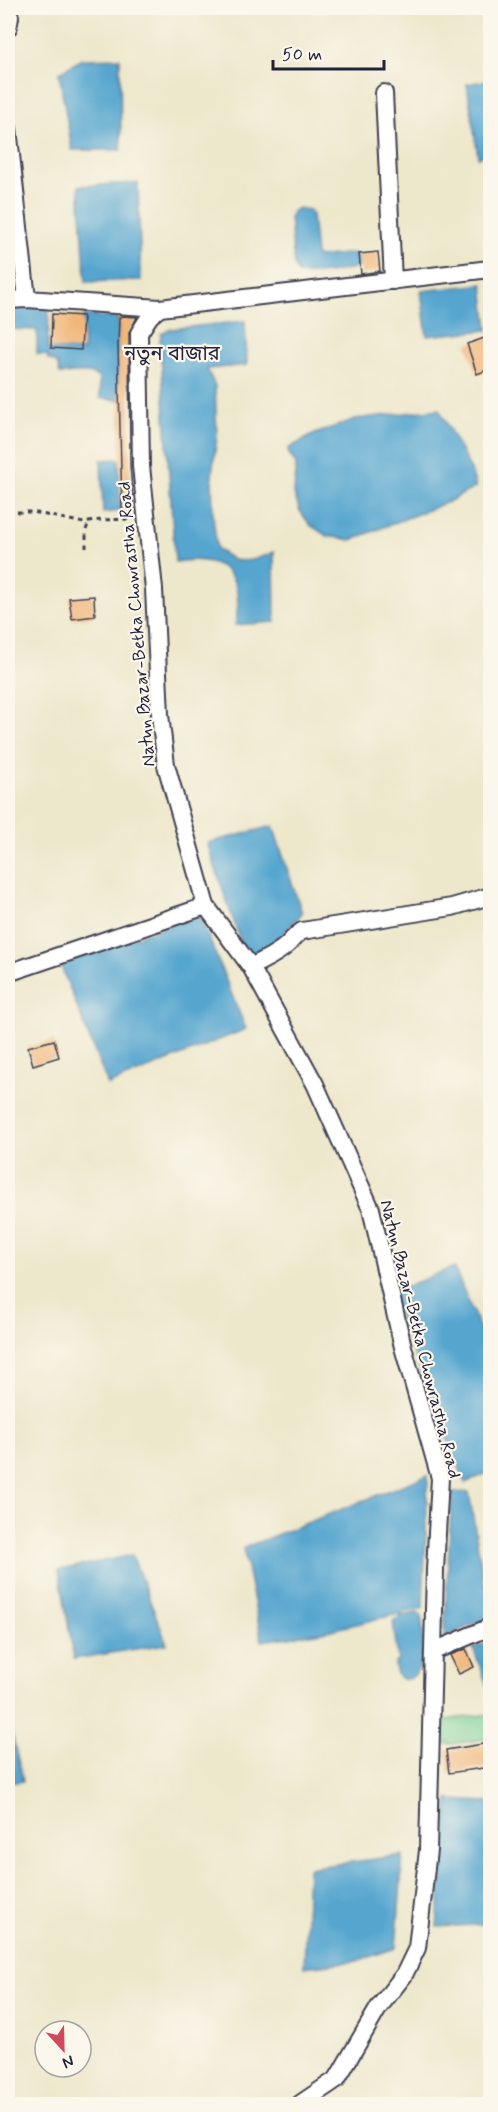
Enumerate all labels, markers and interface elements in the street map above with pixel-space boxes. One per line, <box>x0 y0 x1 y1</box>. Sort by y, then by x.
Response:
scale bar <box>273 33 384 71</box>
text: 50 m <box>282 43 322 67</box>
district label: নতুন বাজার <box>123 341 221 368</box>
street label: Natun Bazar-Betka Chowrastha Road <box>113 480 161 768</box>
street label: Natun Bazar-Betka Chowrastha Road <box>374 1197 466 1481</box>
north arrow <box>33 2019 93 2079</box>
text: N <box>59 2050 77 2073</box>

